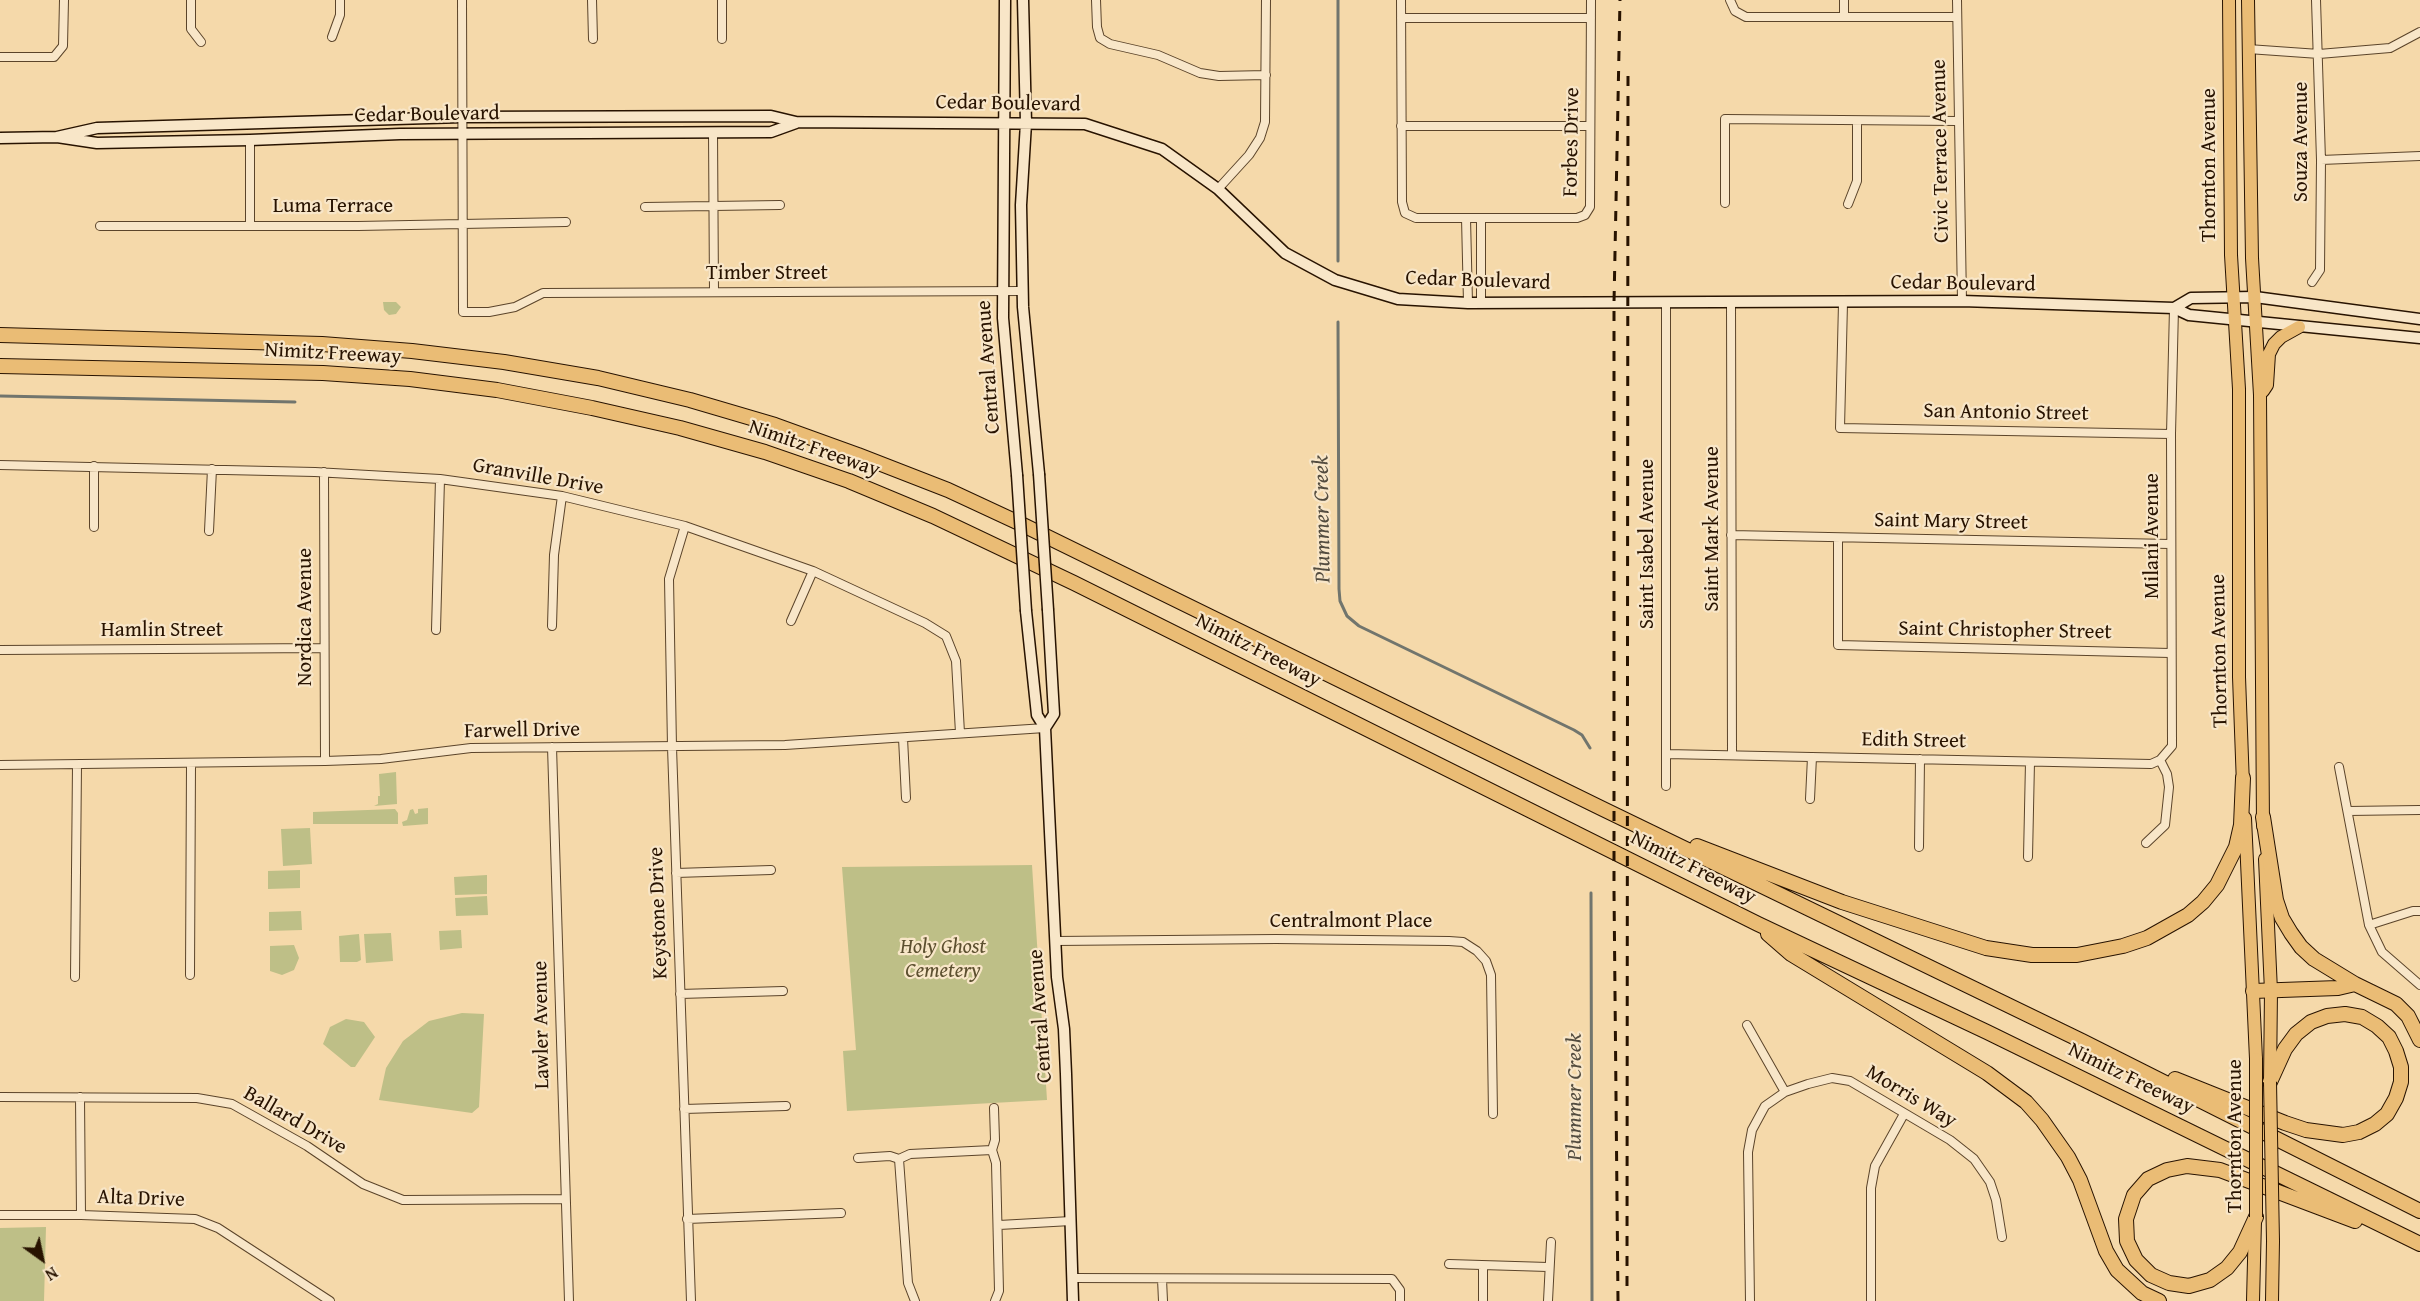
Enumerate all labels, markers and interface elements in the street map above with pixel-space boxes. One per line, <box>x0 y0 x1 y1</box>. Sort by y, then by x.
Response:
street label: Civic Terrace Avenue <box>1927 59 1955 243</box>
street label: Souza Avenue <box>2289 82 2315 202</box>
street label: Forbes Drive <box>1558 87 1586 197</box>
street label: Thornton Avenue <box>2197 88 2223 242</box>
street label: Cedar Boulevard <box>935 90 1081 118</box>
street label: Cedar Boulevard <box>354 101 500 129</box>
street label: Luma Terrace <box>273 194 393 220</box>
street label: Timber Street <box>706 261 828 287</box>
street label: Cedar Boulevard <box>1405 266 1551 296</box>
street label: Cedar Boulevard <box>1890 270 2036 298</box>
street label: Central Avenue <box>972 299 1006 435</box>
street label: Nimitz Freeway <box>264 338 402 370</box>
street label: San Antonio Street <box>1923 399 2089 427</box>
street label: Nimitz Freeway <box>745 415 883 483</box>
street label: Saint Mark Avenue <box>1700 446 1726 612</box>
street label: Granville Drive <box>471 453 605 501</box>
water label: Plummer Creek <box>1309 455 1337 583</box>
street label: Saint Isabel Avenue <box>1635 459 1661 629</box>
street label: Milani Avenue <box>2140 473 2166 599</box>
street label: Saint Mary Street <box>1874 508 2028 536</box>
street label: Nordica Avenue <box>293 548 319 686</box>
street label: Thornton Avenue <box>2206 574 2234 728</box>
street label: Nimitz Freeway <box>1191 609 1325 693</box>
street label: Saint Christopher Street <box>1898 617 2112 645</box>
street label: Hamlin Street <box>101 618 223 644</box>
street label: Farwell Drive <box>464 717 580 745</box>
street label: Edith Street <box>1861 727 1967 755</box>
street label: Nimitz Freeway <box>1626 826 1760 910</box>
street label: Keystone Drive <box>644 846 674 980</box>
street label: Centralmont Place <box>1270 909 1432 935</box>
park label: Holy Ghost Cemetery <box>900 935 986 985</box>
street label: Central Avenue <box>1024 948 1058 1084</box>
street label: Lawler Avenue <box>528 961 556 1089</box>
water label: Plummer Creek <box>1562 1033 1588 1161</box>
street label: Nimitz Freeway <box>2064 1038 2198 1120</box>
street label: Thornton Avenue <box>2223 1059 2249 1213</box>
street label: Morris Way <box>1861 1060 1961 1134</box>
street label: Ballard Drive <box>239 1081 351 1161</box>
street label: Alta Drive <box>97 1185 185 1213</box>
north arrow <box>12 1229 72 1289</box>
text: N <box>41 1261 63 1287</box>

